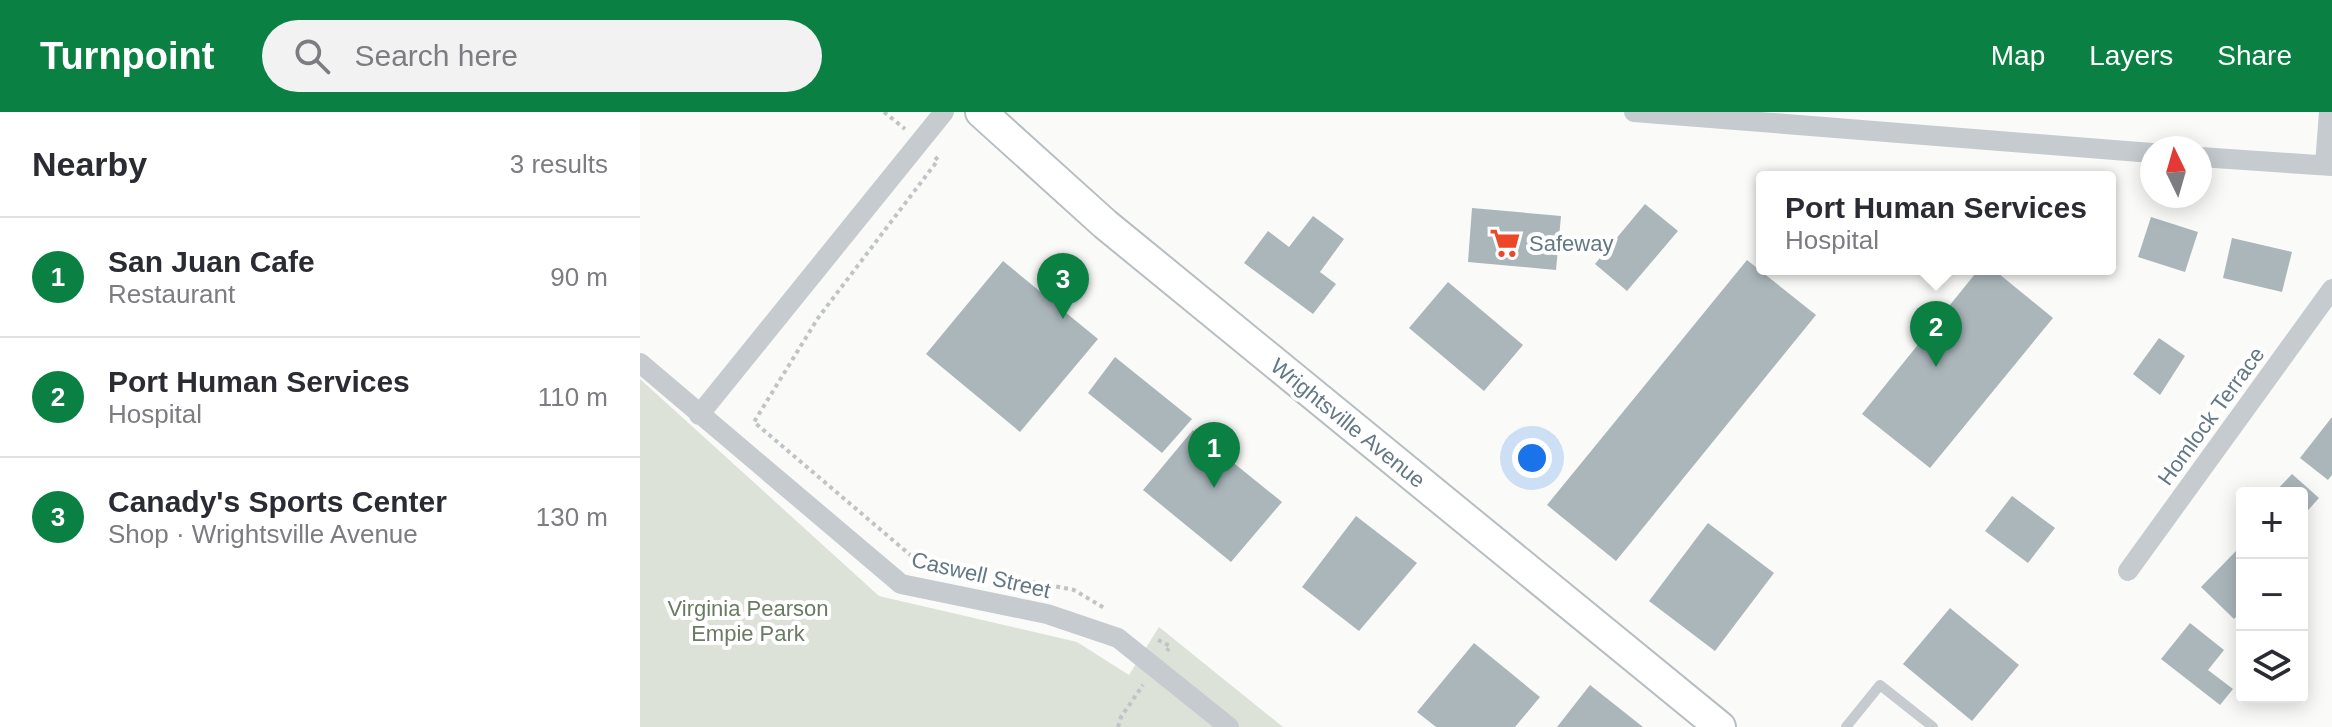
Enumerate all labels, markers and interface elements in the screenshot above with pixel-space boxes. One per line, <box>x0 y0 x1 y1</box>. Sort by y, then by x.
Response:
search box <box>262 20 822 92</box>
icon: search <box>290 34 334 78</box>
text: Turnpoint <box>40 35 214 77</box>
text: Search here <box>354 39 518 72</box>
text: Map <box>1991 40 2045 71</box>
text: Layers <box>2089 40 2173 71</box>
text: Share <box>2217 40 2292 71</box>
north arrow <box>2140 136 2212 208</box>
text: Nearby <box>32 145 147 183</box>
text: 3 results <box>510 149 608 179</box>
popup <box>1756 171 2116 275</box>
text: Port Human Services <box>1785 191 2087 224</box>
text: Hospital <box>1785 225 1879 255</box>
supermarket icon: Safeway <box>1488 226 1522 260</box>
place label: Safeway <box>1529 231 1613 256</box>
text: San Juan Cafe <box>108 245 315 278</box>
pin: 3 <box>1037 253 1089 319</box>
text: 1 <box>51 262 65 292</box>
text: 90 m <box>550 262 608 292</box>
text: Restaurant <box>108 279 235 309</box>
pin: 2 <box>1910 301 1962 367</box>
street label: Homlock Terrace <box>2152 342 2270 490</box>
street label: Wrightsville Avenue <box>1266 353 1430 493</box>
text: Port Human Services <box>108 365 410 398</box>
text: 2 <box>51 382 65 412</box>
text: 110 m <box>538 382 608 412</box>
text: Hospital <box>108 399 202 429</box>
pin: 1 <box>1188 422 1240 488</box>
your location <box>1512 438 1552 478</box>
text: Canady's Sports Center <box>108 485 447 518</box>
map controls <box>2236 487 2308 703</box>
button: + <box>2236 487 2308 559</box>
text: 3 <box>51 502 65 532</box>
text: 130 m <box>536 502 608 532</box>
text: Shop · Wrightsville Avenue <box>108 519 418 549</box>
street label: Caswell Street <box>909 547 1053 603</box>
button: − <box>2236 559 2308 631</box>
park label: Virginia Pearson Empie Park <box>667 596 829 646</box>
button: layers <box>2236 631 2308 703</box>

